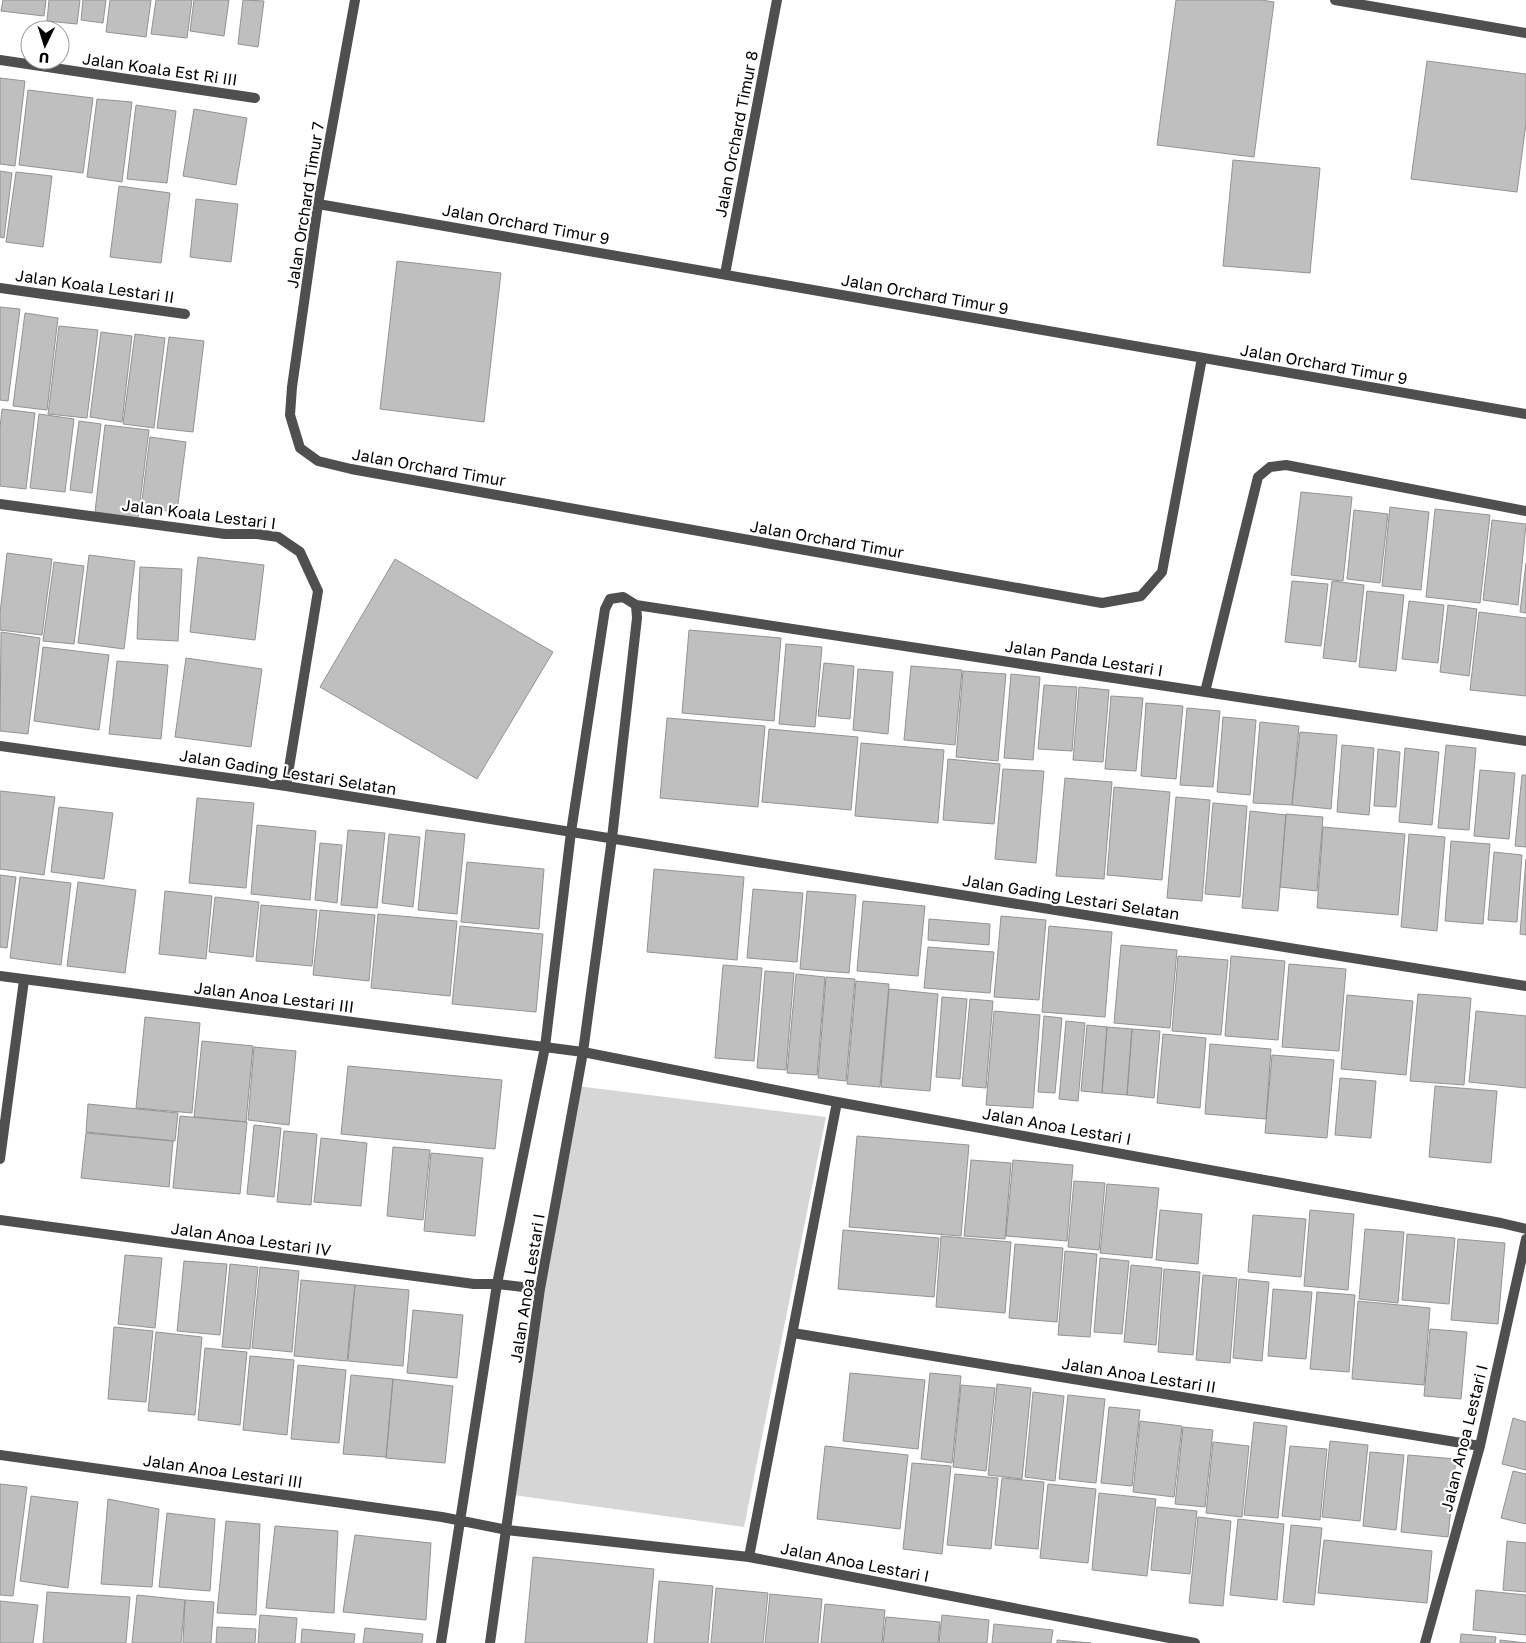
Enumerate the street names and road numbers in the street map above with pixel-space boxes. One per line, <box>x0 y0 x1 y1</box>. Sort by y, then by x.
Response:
street label: Jalan Koala Est Ri III <box>81 48 239 90</box>
street label: Jalan Orchard Timur 8 <box>710 49 762 219</box>
street label: Jalan Orchard Timur 7 <box>282 120 328 290</box>
street label: Jalan Orchard Timur 9 <box>441 199 611 249</box>
street label: Jalan Koala Lestari II <box>14 265 176 307</box>
street label: Jalan Orchard Timur 9 <box>840 269 1010 319</box>
street label: Jalan Orchard Timur 9 <box>1239 339 1409 389</box>
street label: Jalan Orchard Timur <box>351 444 507 490</box>
street label: Jalan Koala Lestari I <box>121 495 277 533</box>
street label: Jalan Orchard Timur <box>749 516 905 562</box>
street label: Jalan Panda Lestari I <box>1004 636 1164 680</box>
street label: Jalan Gading Lestari Selatan <box>178 745 398 799</box>
street label: Jalan Gading Lestari Selatan <box>961 870 1181 924</box>
street label: Jalan Anoa Lestari III <box>193 977 355 1017</box>
street label: Jalan Anoa Lestari I <box>981 1103 1133 1149</box>
street label: Jalan Anoa Lestari I <box>505 1212 549 1364</box>
street label: Jalan Anoa Lestari IV <box>170 1218 333 1260</box>
street label: Jalan Anoa Lestari II <box>1060 1353 1218 1397</box>
street label: Jalan Anoa Lestari I <box>1436 1362 1492 1514</box>
street label: Jalan Anoa Lestari III <box>142 1450 304 1492</box>
street label: Jalan Anoa Lestari I <box>779 1538 931 1586</box>

